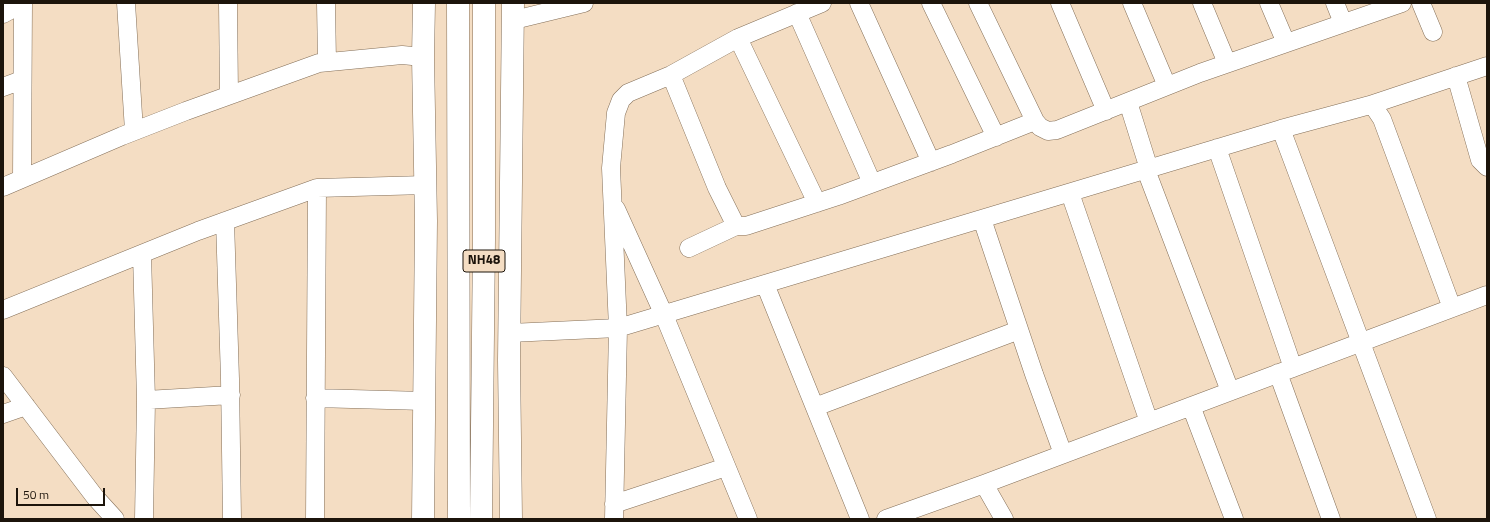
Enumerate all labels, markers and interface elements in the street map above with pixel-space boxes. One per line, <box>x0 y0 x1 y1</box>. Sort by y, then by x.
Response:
road number: NH48 <box>463 250 505 272</box>
scale bar <box>18 480 107 506</box>
text: 50 m <box>23 485 49 504</box>

